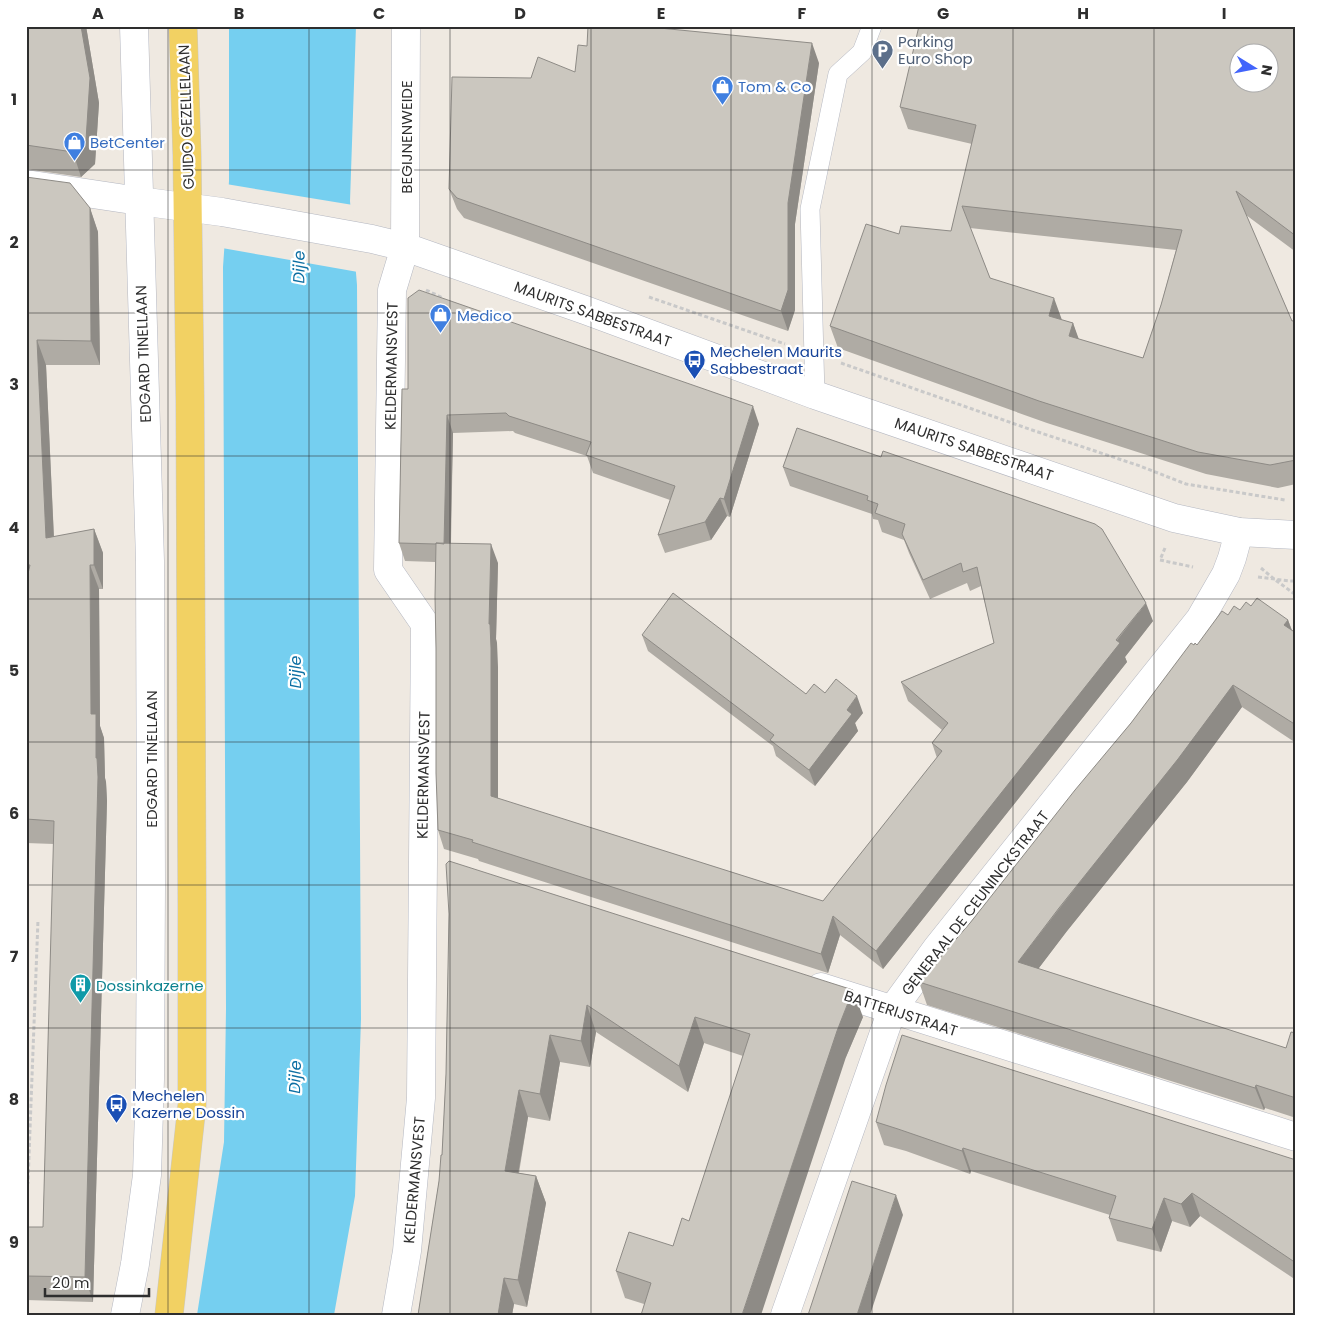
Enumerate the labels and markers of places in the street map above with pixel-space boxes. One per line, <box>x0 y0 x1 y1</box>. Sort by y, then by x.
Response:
place label: Parking Euro Shop <box>898 31 973 69</box>
parking icon: Parking Euro Shop <box>870 38 894 69</box>
shop icon: Tom & Co <box>710 74 734 105</box>
place label: Tom & Co <box>738 76 811 97</box>
shop icon: BetCenter <box>62 130 86 161</box>
place label: BetCenter <box>90 132 165 153</box>
shop icon: Medico <box>429 303 453 334</box>
place label: Medico <box>457 305 512 326</box>
place label: Mechelen Maurits Sabbestraat <box>710 341 842 379</box>
bus stop icon: Mechelen Maurits Sabbestraat <box>682 348 706 379</box>
building icon: Dossinkazerne <box>68 973 92 1004</box>
place label: Dossinkazerne <box>96 975 204 996</box>
place label: Mechelen Kazerne Dossin <box>132 1085 245 1123</box>
bus stop icon: Mechelen Kazerne Dossin <box>104 1092 128 1123</box>

